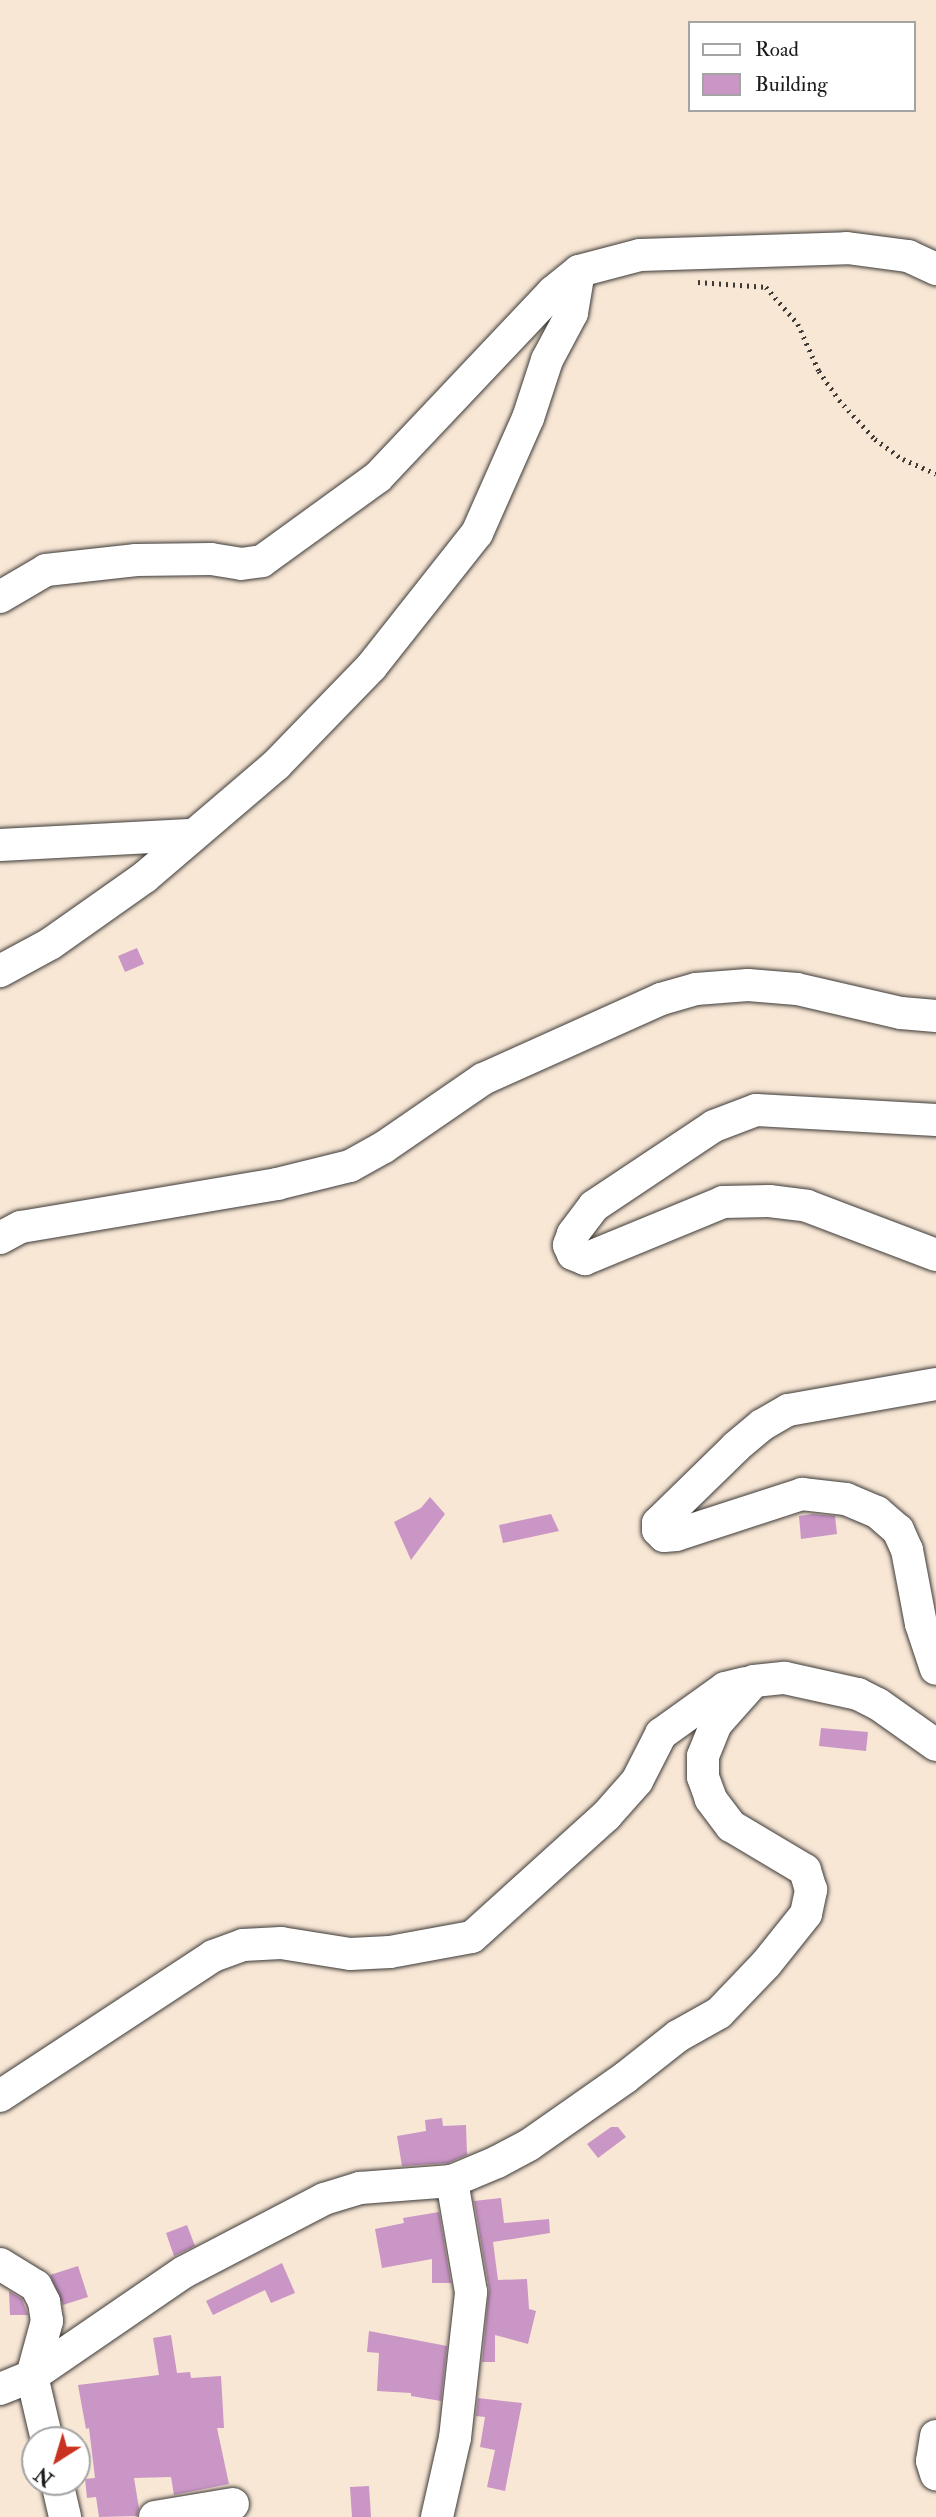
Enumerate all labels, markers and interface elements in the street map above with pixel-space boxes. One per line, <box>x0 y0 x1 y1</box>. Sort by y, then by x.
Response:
legend <box>688 21 915 112</box>
text: Road <box>755 36 799 63</box>
text: Building <box>755 71 828 98</box>
north arrow <box>21 2426 91 2496</box>
text: N <box>31 2461 59 2491</box>

